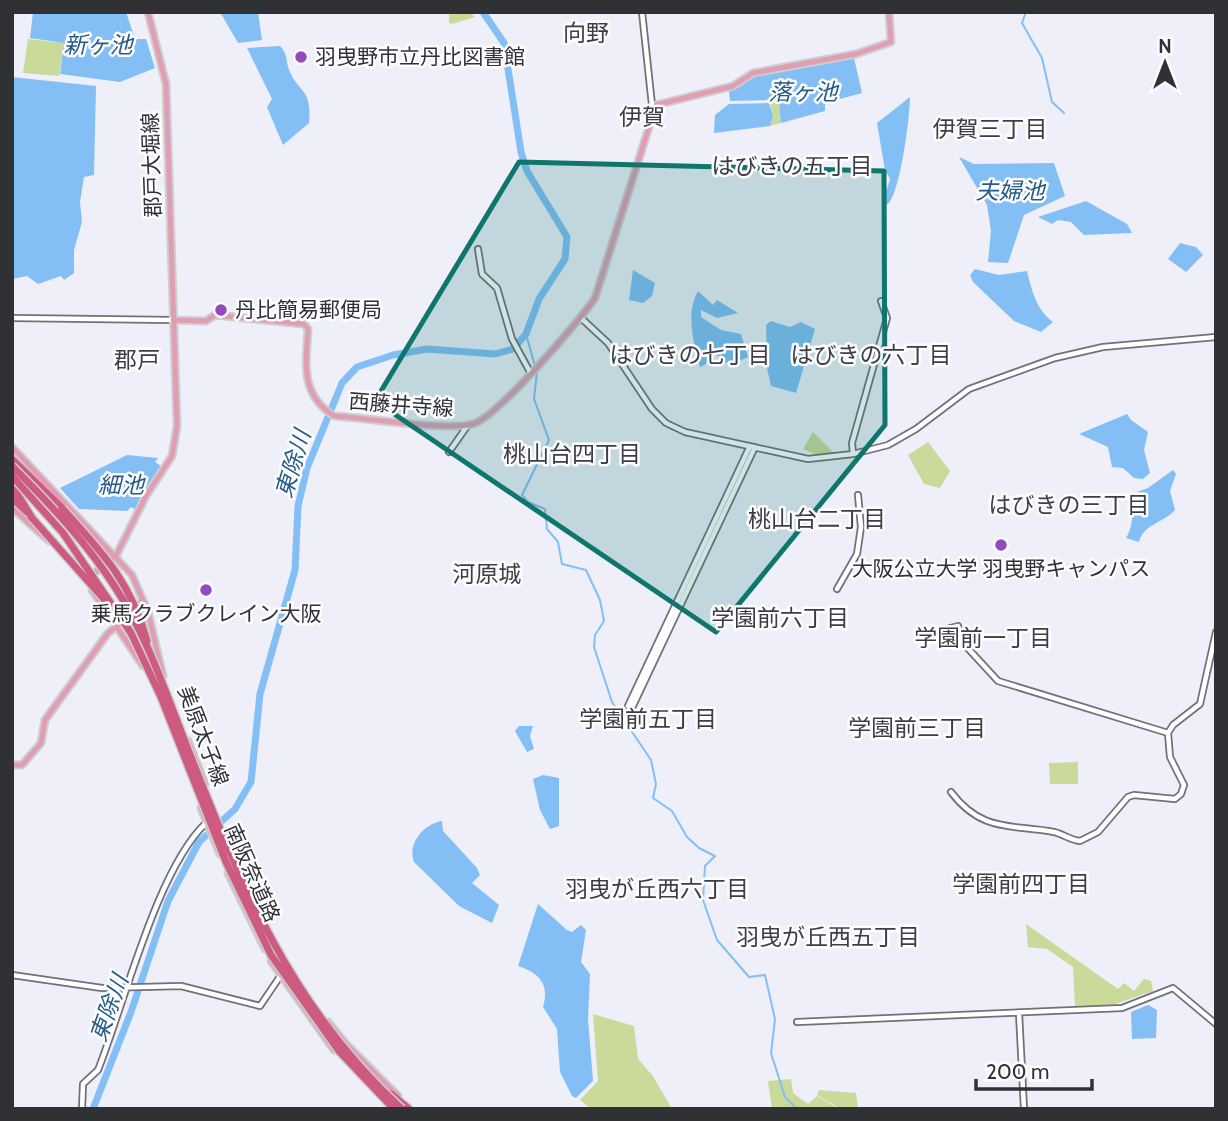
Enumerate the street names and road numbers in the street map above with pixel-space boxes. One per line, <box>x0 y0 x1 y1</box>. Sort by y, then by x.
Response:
street label: 郡戸大堀線 <box>137 112 166 218</box>
street label: 西藤井寺線 <box>348 388 454 421</box>
street label: 美原太子線 <box>173 682 234 789</box>
street label: 南阪奈道路 <box>220 820 285 926</box>

